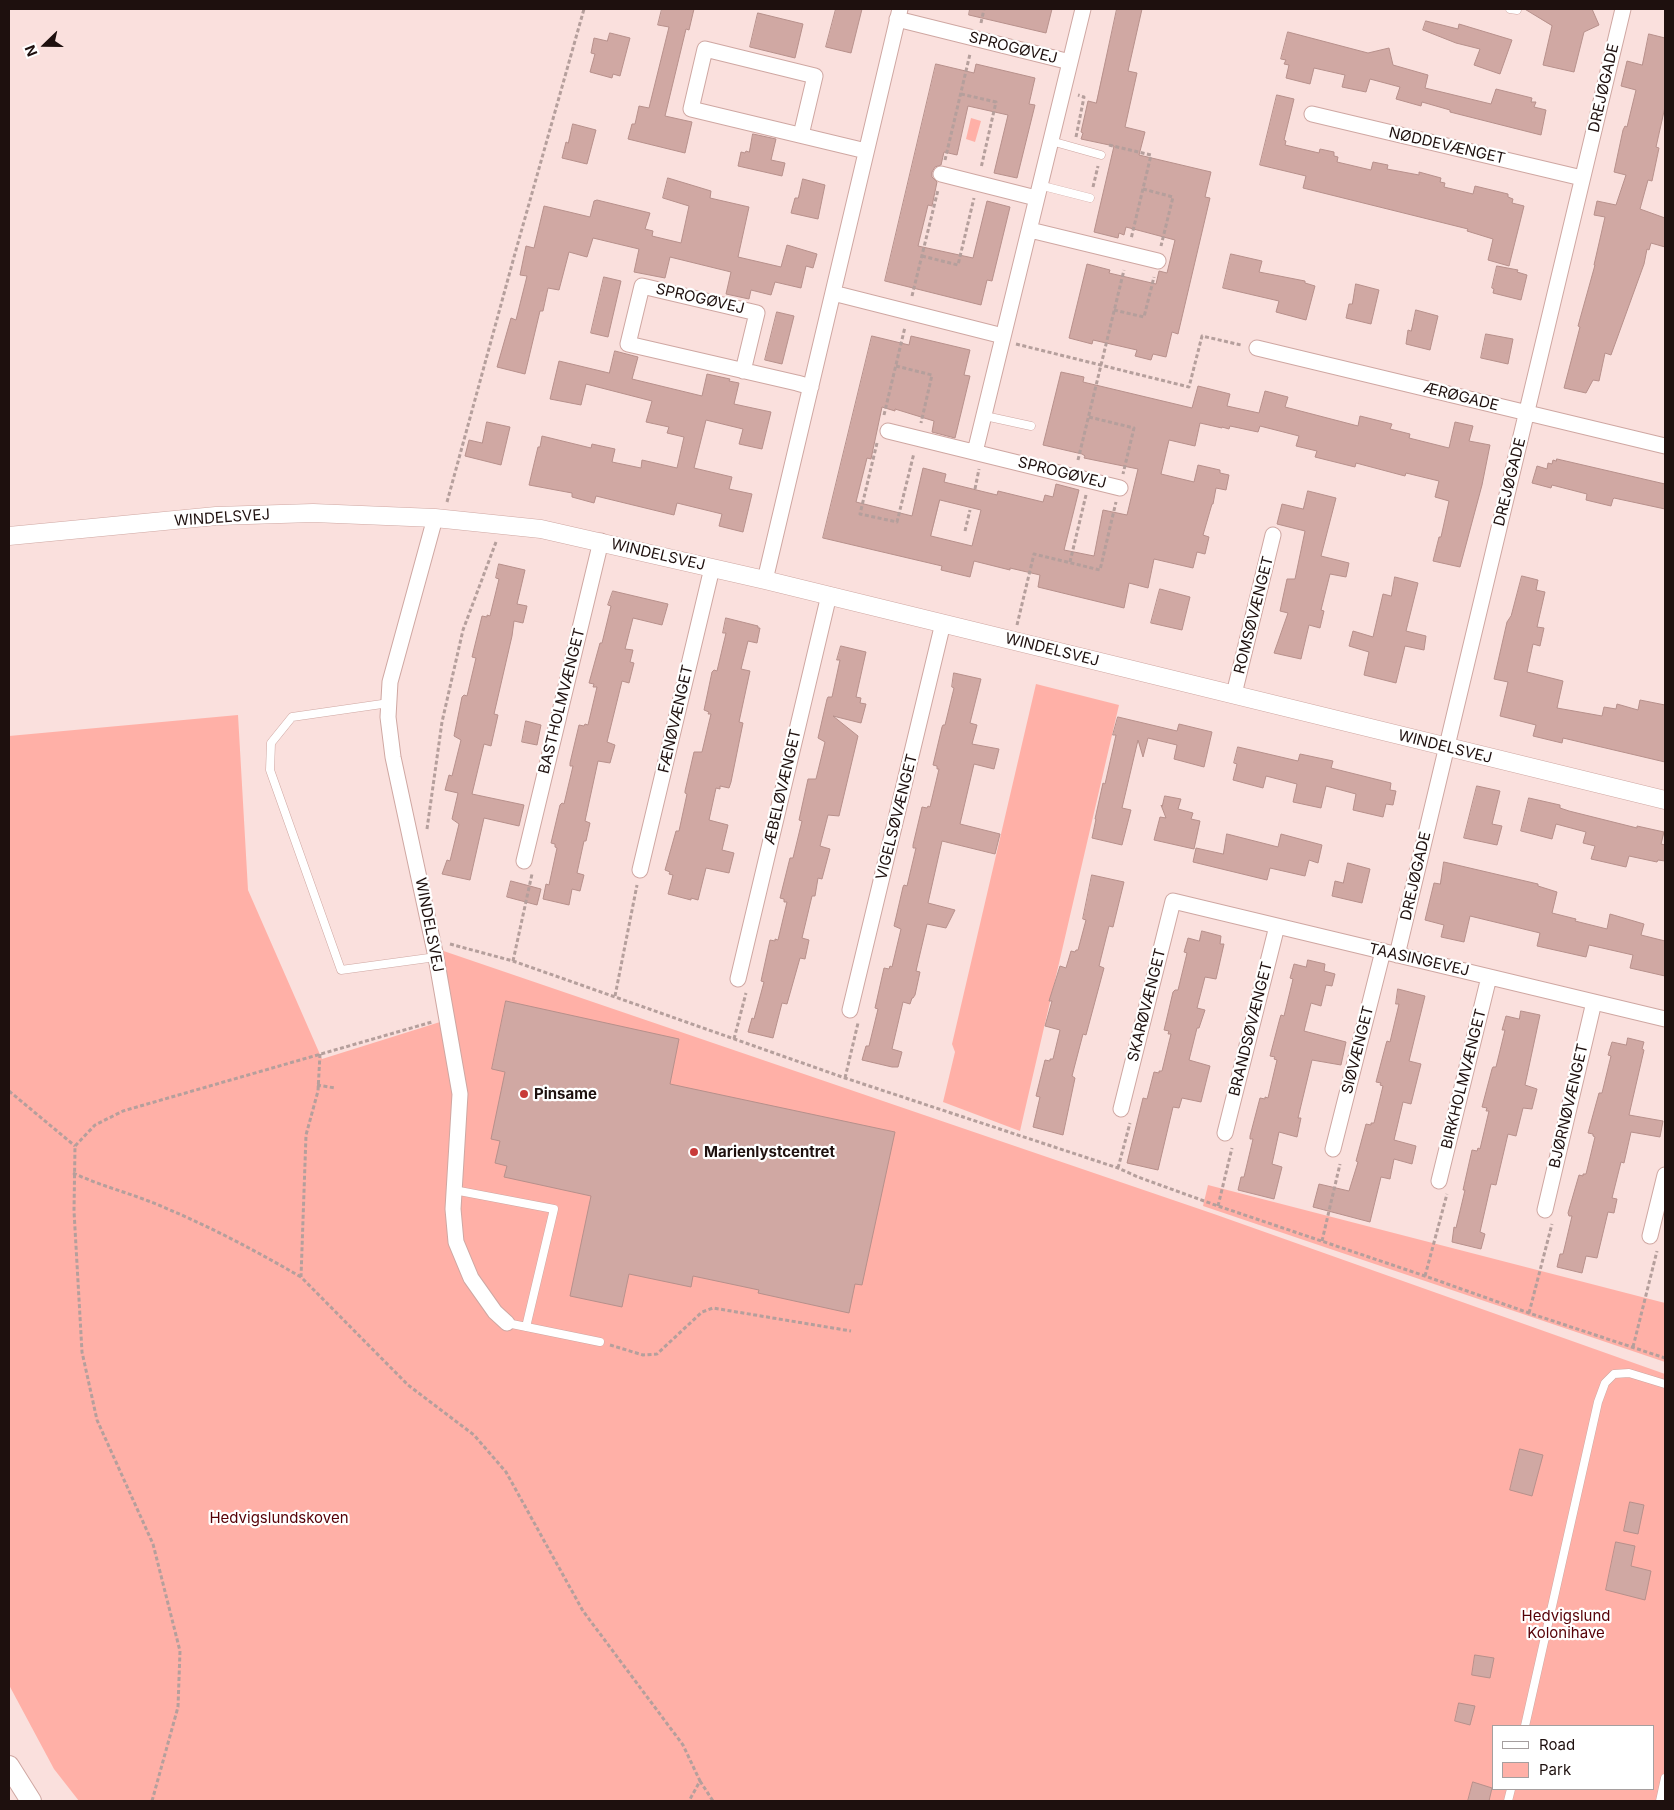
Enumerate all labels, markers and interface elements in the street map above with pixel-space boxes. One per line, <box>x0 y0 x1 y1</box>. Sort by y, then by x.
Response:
north arrow <box>20 20 70 70</box>
street label: SPROGØVEJ <box>967 28 1059 68</box>
street label: DREJØGADE <box>1585 42 1623 134</box>
text: N <box>21 43 41 59</box>
street label: NØDDEVÆNGET <box>1387 124 1507 168</box>
street label: SPROGØVEJ <box>654 280 746 318</box>
street label: ÆRØGADE <box>1421 379 1501 415</box>
street label: DREJØGADE <box>1490 436 1530 528</box>
street label: SPROGØVEJ <box>1016 453 1108 493</box>
street label: WINDELSVEJ <box>173 506 271 530</box>
street label: WINDELSVEJ <box>609 535 707 575</box>
street label: ROMSØVÆNGET <box>1231 554 1277 676</box>
street label: BASTHOLMVÆNGET <box>535 626 589 776</box>
street label: WINDELSVEJ <box>1003 630 1101 670</box>
street label: FÆNØVÆNGET <box>655 663 697 775</box>
street label: ÆBELØVÆNGET <box>761 727 805 847</box>
street label: WINDELSVEJ <box>1396 727 1494 767</box>
street label: VIGELSØVÆNGET <box>873 752 921 882</box>
street label: DREJØGADE <box>1397 830 1435 922</box>
street label: WINDELSVEJ <box>411 876 447 974</box>
street label: TAASINGEVEJ <box>1367 940 1471 980</box>
street label: SKARØVÆNGET <box>1124 947 1170 1063</box>
street label: BRANDSØVÆNGET <box>1226 960 1276 1098</box>
street label: SIØVÆNGET <box>1338 1004 1378 1096</box>
street label: BIRKHOLMVÆNGET <box>1438 1007 1490 1151</box>
street label: BJØRNØVÆNGET <box>1546 1042 1592 1170</box>
place label: Pinsame <box>534 1085 597 1103</box>
marker: Pinsame <box>518 1088 530 1100</box>
place label: Marienlystcentret <box>704 1143 835 1161</box>
marker: Marienlystcentret <box>688 1146 700 1158</box>
park label: Hedvigslundskoven <box>209 1509 349 1527</box>
park label: Hedvigslund Kolonihave <box>1522 1607 1610 1642</box>
legend <box>1492 1725 1654 1790</box>
text: Road <box>1539 1735 1575 1754</box>
text: Park <box>1539 1760 1571 1779</box>

